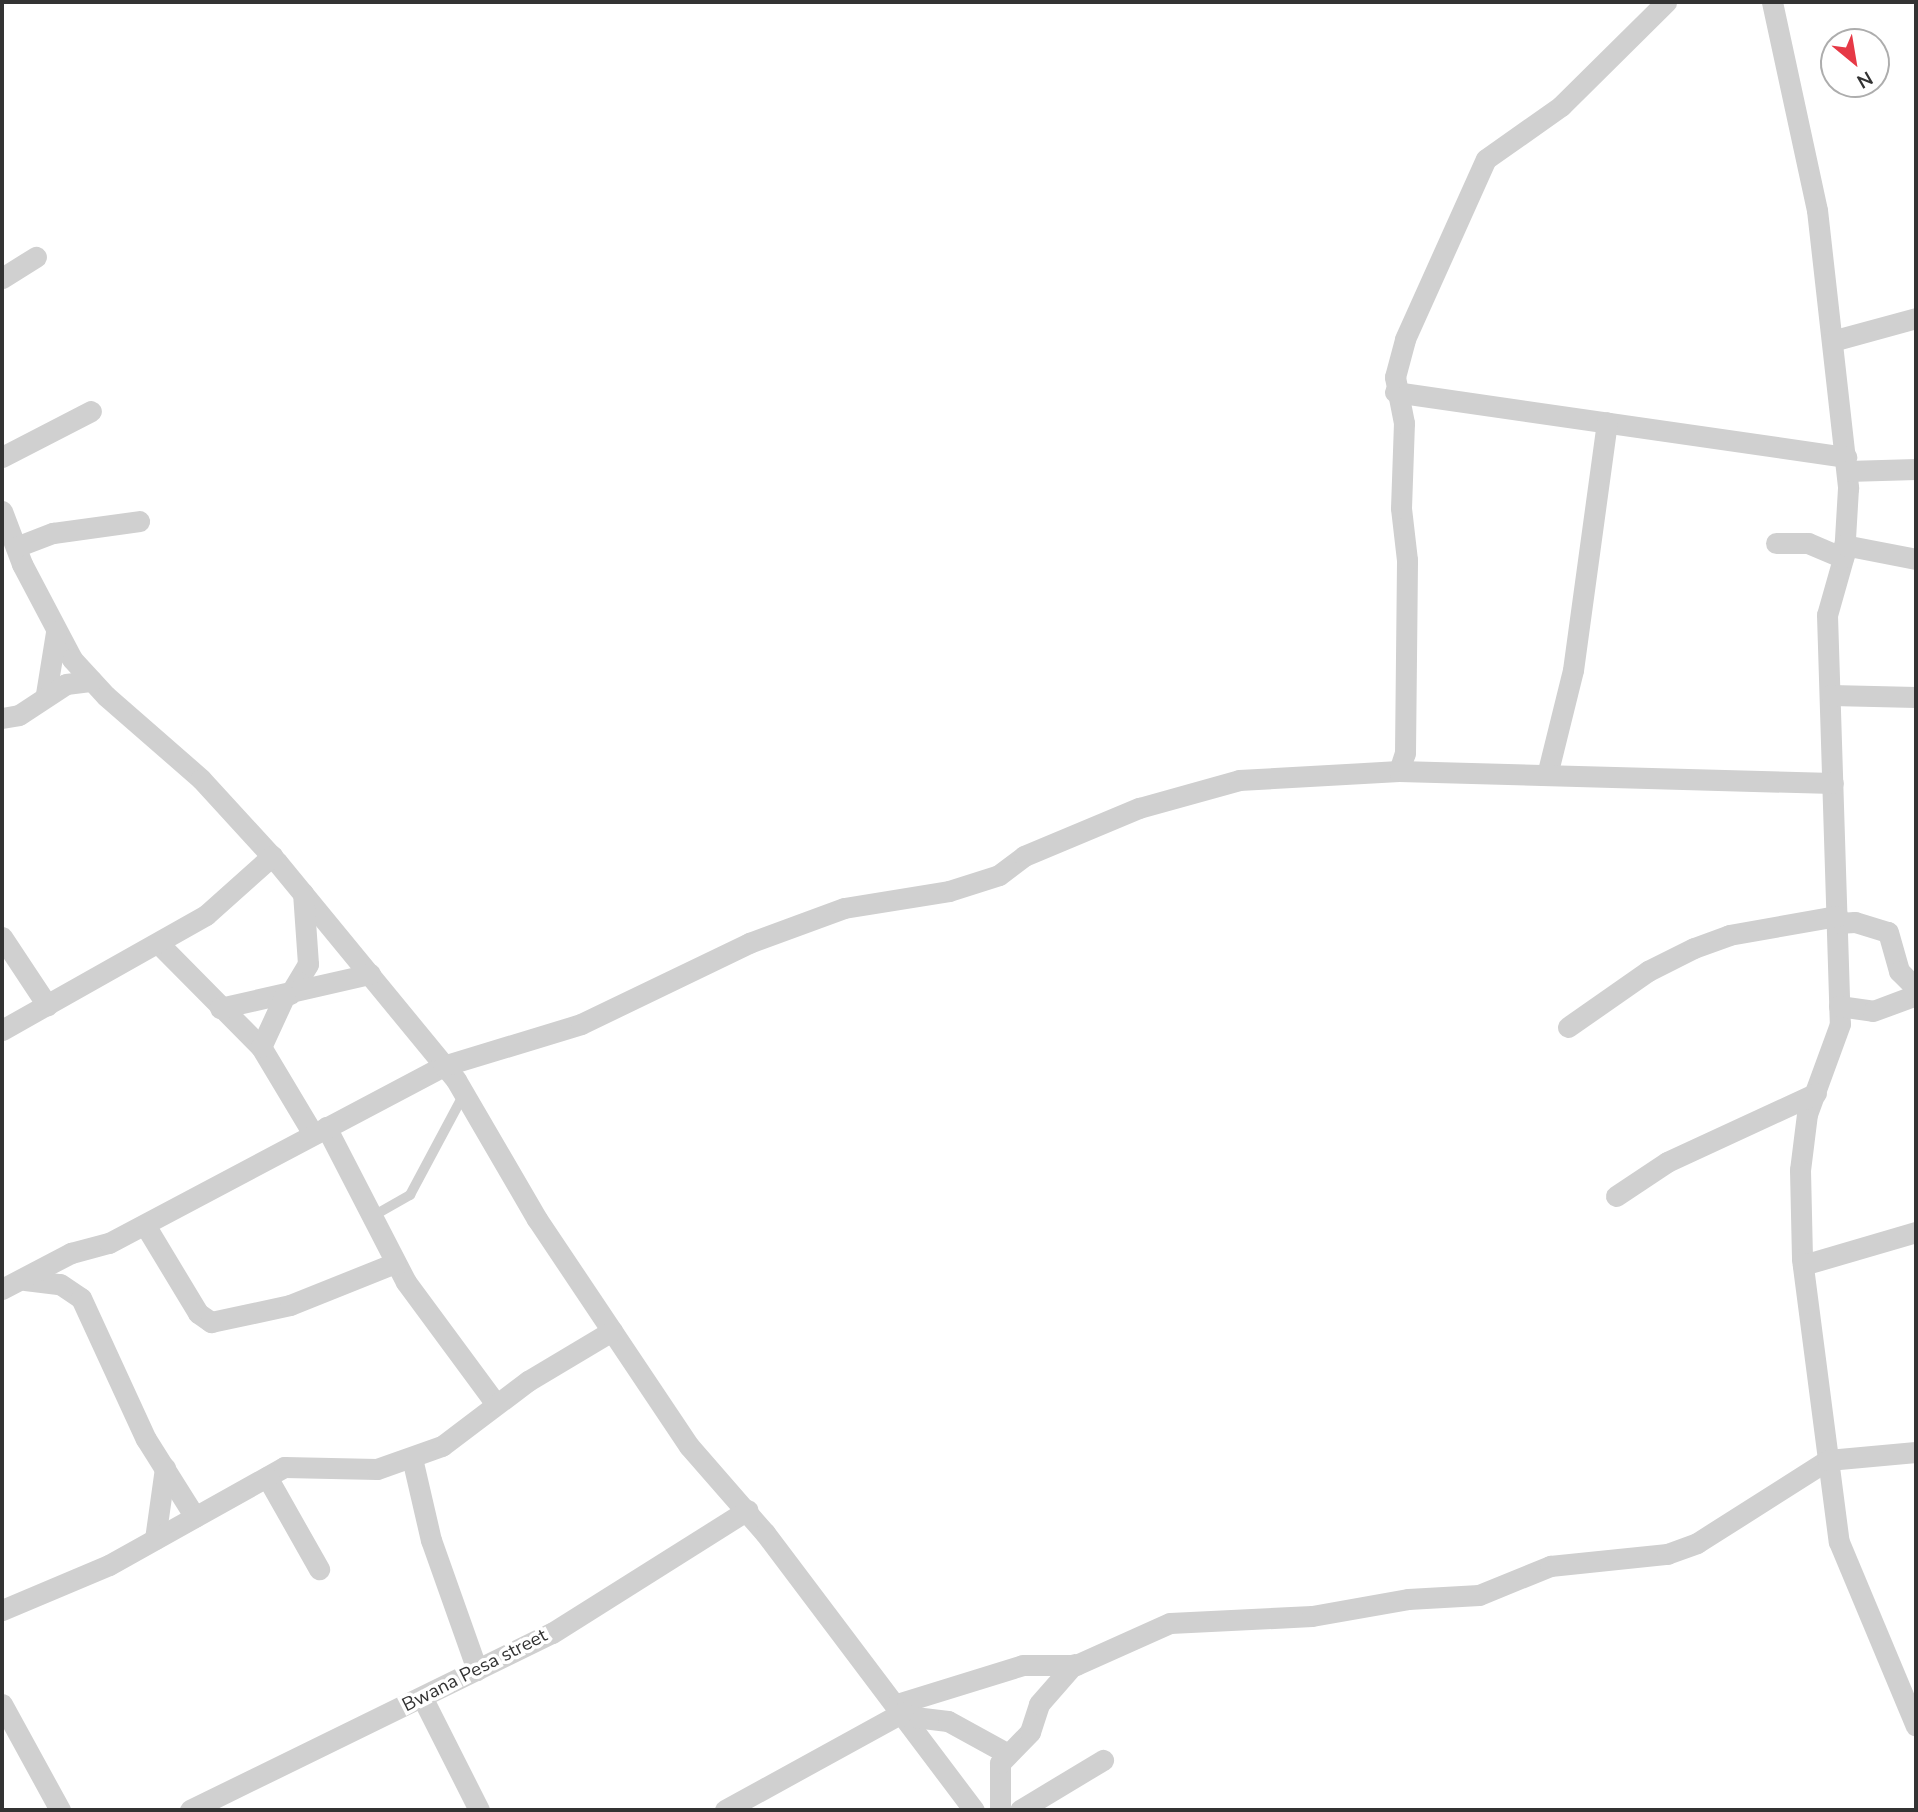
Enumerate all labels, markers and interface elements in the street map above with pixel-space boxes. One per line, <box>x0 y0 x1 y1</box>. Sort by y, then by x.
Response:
north arrow <box>1820 28 1890 98</box>
text: N <box>1852 65 1877 94</box>
street label: Bwana Pesa street <box>399 1625 551 1717</box>

